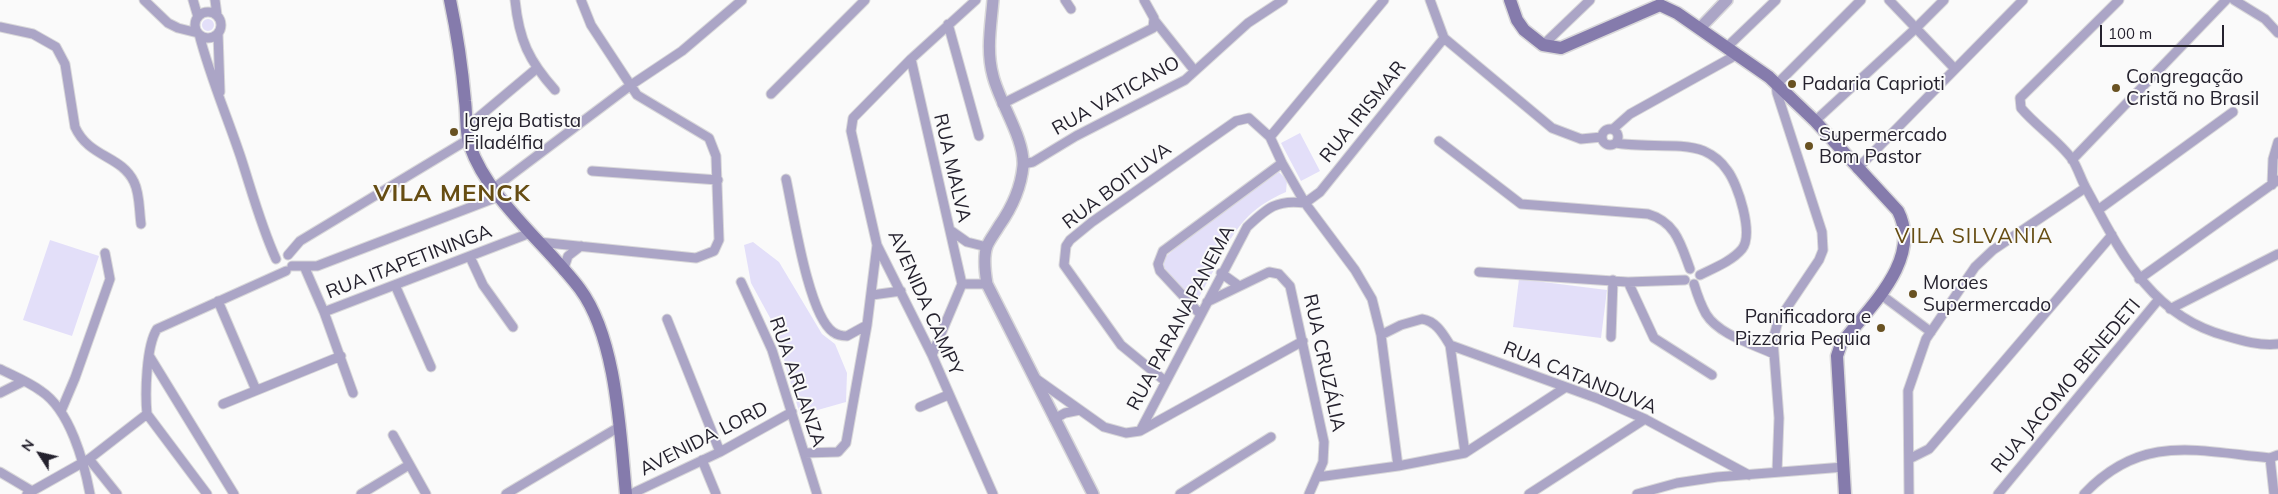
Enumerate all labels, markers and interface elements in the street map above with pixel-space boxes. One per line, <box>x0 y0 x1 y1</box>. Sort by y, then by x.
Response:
scale bar <box>2103 15 2227 47</box>
text: 100 m <box>2108 24 2152 43</box>
street label: RUA VATICANO <box>1048 51 1184 141</box>
street label: RUA IRISMAR <box>1315 57 1411 167</box>
place label: Congregação Cristã no Brasil <box>2126 66 2259 110</box>
place label: Padaria Caprioti <box>1802 73 1945 95</box>
marker: Padaria Caprioti <box>1786 78 1798 90</box>
marker: Congregação Cristã no Brasil <box>2110 82 2122 94</box>
place label: Igreja Batista Filadélfia <box>464 110 581 154</box>
street label: RUA MALVA <box>928 111 976 225</box>
place label: Supermercado Bom Pastor <box>1819 124 1947 168</box>
marker: Igreja Batista Filadélfia <box>448 126 460 138</box>
street label: RUA BOITUVA <box>1058 138 1176 234</box>
marker: Supermercado Bom Pastor <box>1803 140 1815 152</box>
district label: VILA MENCK <box>372 180 532 208</box>
street label: RUA ITAPETININGA <box>323 220 495 304</box>
street label: RUA PARANAPANEMA <box>1122 221 1240 415</box>
district label: VILA SILVANIA <box>1893 224 2055 250</box>
street label: AVENIDA CAMPY <box>883 227 967 379</box>
place label: Moraes Supermercado <box>1923 272 2051 316</box>
marker: Moraes Supermercado <box>1907 288 1919 300</box>
street label: RUA CRUZÁLIA <box>1298 292 1350 434</box>
street label: RUA JACOMO BENEDETI <box>1987 294 2145 478</box>
place label: Panificadora e Pizzaria Pequia <box>1735 306 1871 350</box>
street label: RUA ARLANZA <box>764 314 830 450</box>
marker: Panificadora e Pizzaria Pequia <box>1875 322 1887 334</box>
street label: RUA CATANDUVA <box>1500 337 1660 419</box>
street label: AVENIDA LORD <box>636 397 772 481</box>
north arrow <box>15 429 65 479</box>
text: N <box>17 436 38 455</box>

